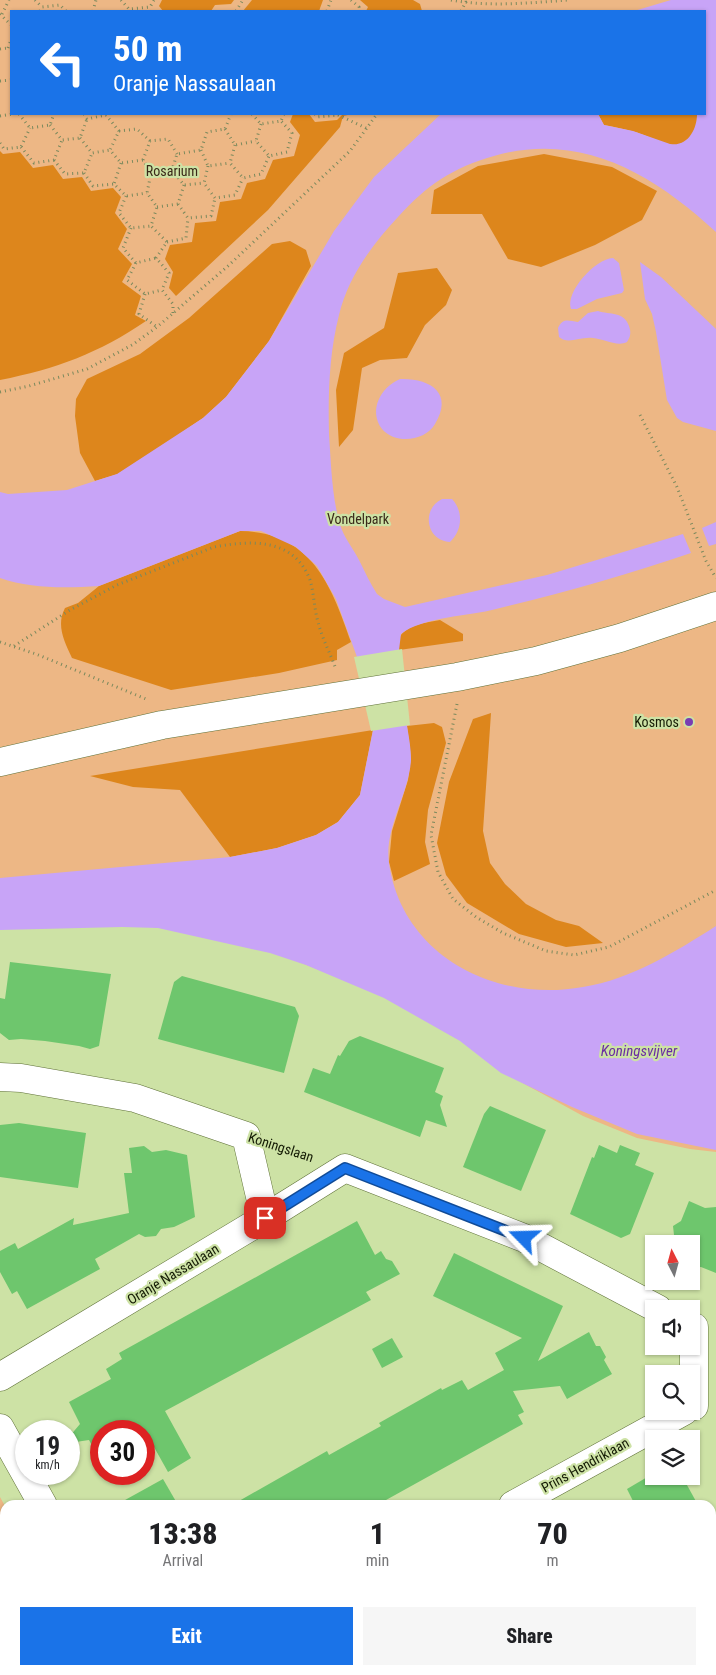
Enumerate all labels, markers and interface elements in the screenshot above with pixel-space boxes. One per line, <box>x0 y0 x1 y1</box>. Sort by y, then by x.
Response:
text: 50 m <box>113 29 182 70</box>
icon: left <box>30 30 95 95</box>
text: Oranje Nassaulaan <box>113 71 276 96</box>
park label: Rosarium <box>146 163 198 179</box>
park label: Vondelpark <box>327 511 390 527</box>
place label: Kosmos <box>634 714 679 730</box>
marker: Kosmos <box>683 716 695 728</box>
water label: Koningsvijver <box>601 1042 678 1060</box>
street label: Koningslaan <box>246 1129 316 1165</box>
pin <box>244 1197 286 1239</box>
icon: arrive <box>251 1204 279 1232</box>
position arrow <box>497 1211 549 1263</box>
north arrow <box>645 1235 700 1290</box>
map controls <box>645 1235 700 1485</box>
street label: Oranje Nassaulaan <box>124 1240 222 1308</box>
button: sound <box>645 1300 700 1355</box>
button: search <box>645 1365 700 1420</box>
speed limit sign: 30 <box>90 1420 155 1485</box>
button: layers <box>645 1430 700 1485</box>
text: 19 <box>35 1432 60 1461</box>
street label: Prins Hendriklaan <box>538 1434 632 1496</box>
text: km/h <box>35 1458 60 1472</box>
text: 13:38 <box>148 1516 218 1551</box>
text: 1 <box>370 1516 385 1551</box>
text: 70 <box>537 1516 568 1551</box>
text: Arrival <box>163 1551 203 1570</box>
text: min <box>366 1551 389 1570</box>
text: m <box>547 1551 559 1570</box>
button: Exit <box>20 1607 353 1665</box>
button: Share <box>363 1607 696 1665</box>

